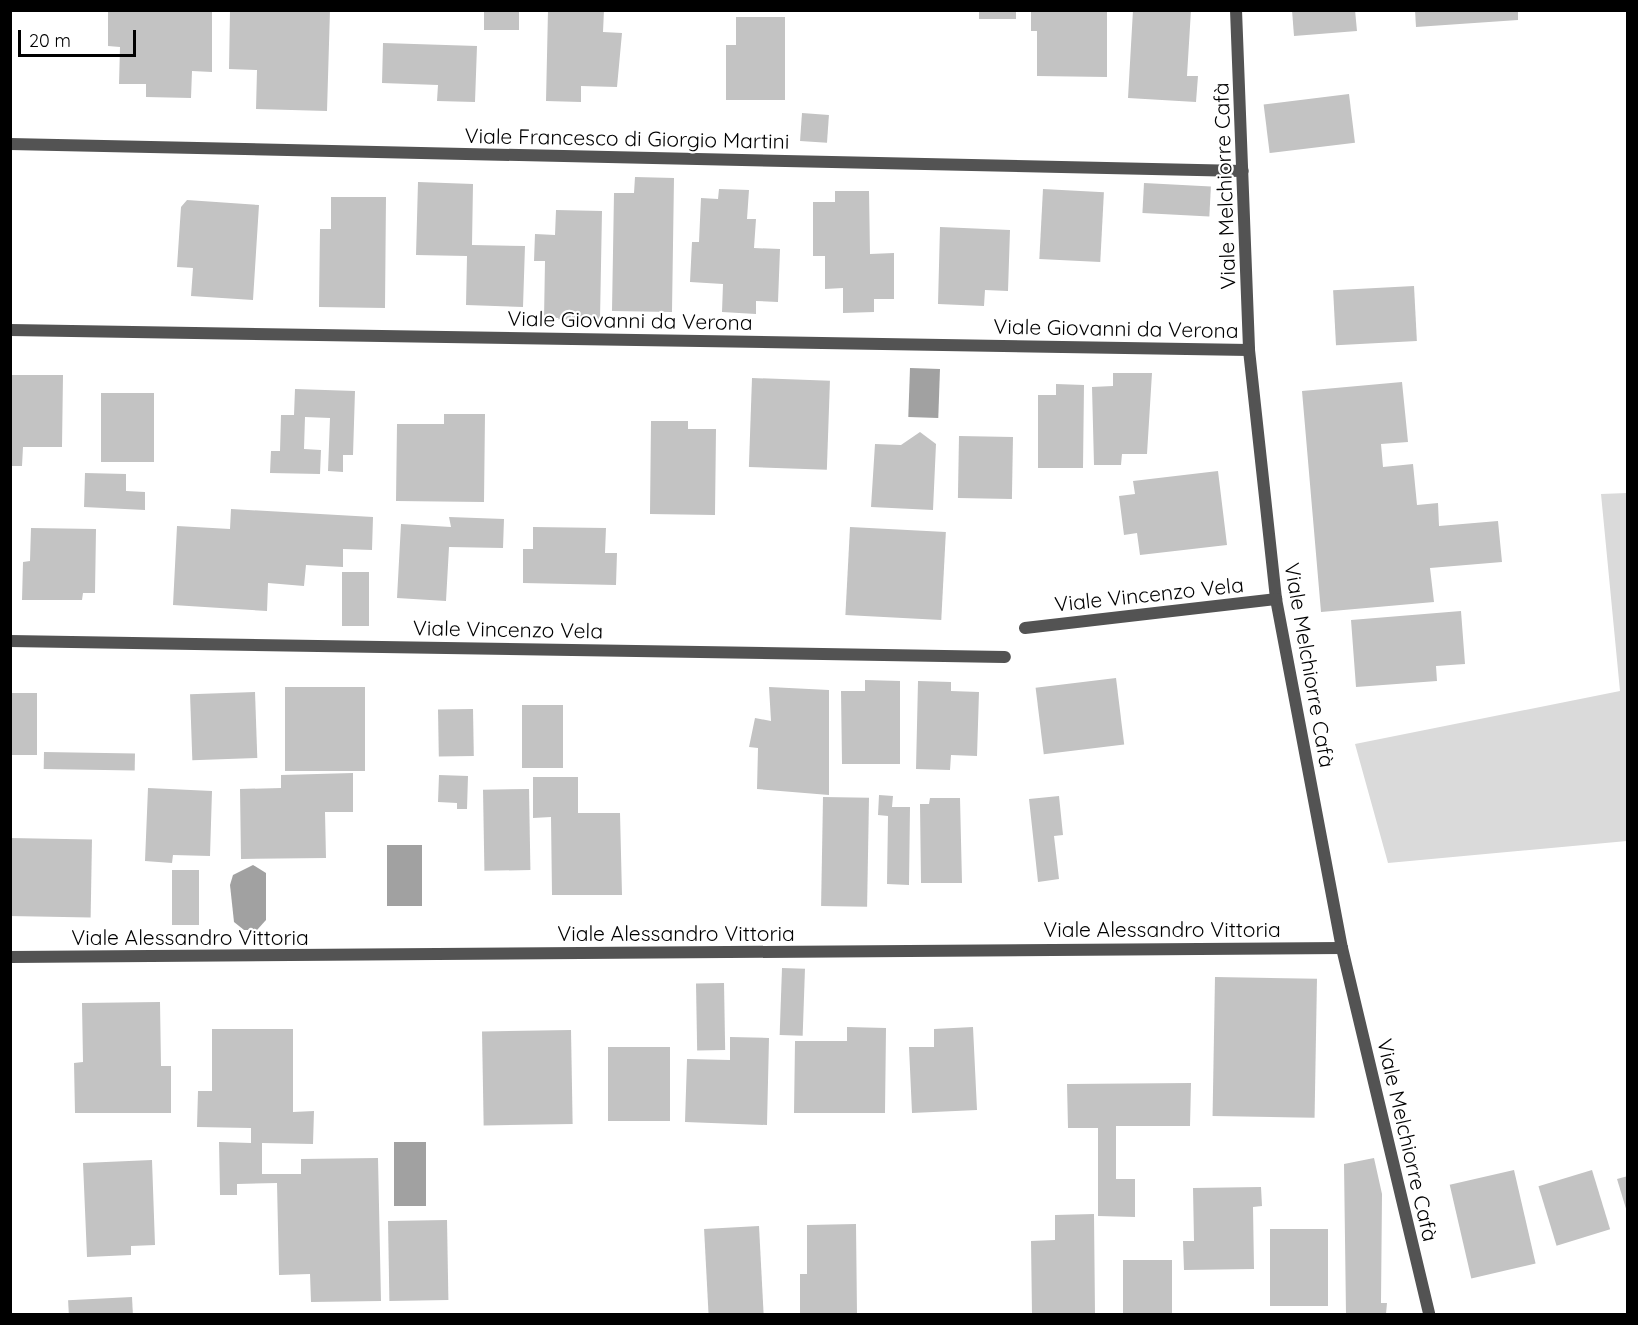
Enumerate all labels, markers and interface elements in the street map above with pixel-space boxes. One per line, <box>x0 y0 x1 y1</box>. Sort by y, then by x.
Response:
scale bar <box>21 18 140 56</box>
text: 20 m <box>29 29 71 52</box>
street label: Viale Melchiorre Cafà <box>1208 82 1240 290</box>
street label: Viale Francesco di Giorgio Martini <box>464 123 790 153</box>
street label: Viale Giovanni da Verona <box>507 305 753 335</box>
street label: Viale Giovanni da Verona <box>993 313 1239 343</box>
street label: Viale Melchiorre Cafà <box>1280 561 1340 769</box>
street label: Viale Vincenzo Vela <box>1053 572 1245 616</box>
street label: Viale Vincenzo Vela <box>413 615 603 643</box>
street label: Viale Alessandro Vittoria <box>1043 916 1281 942</box>
street label: Viale Alessandro Vittoria <box>557 920 795 946</box>
street label: Viale Alessandro Vittoria <box>71 924 309 950</box>
street label: Viale Melchiorre Cafà <box>1372 1036 1444 1244</box>

